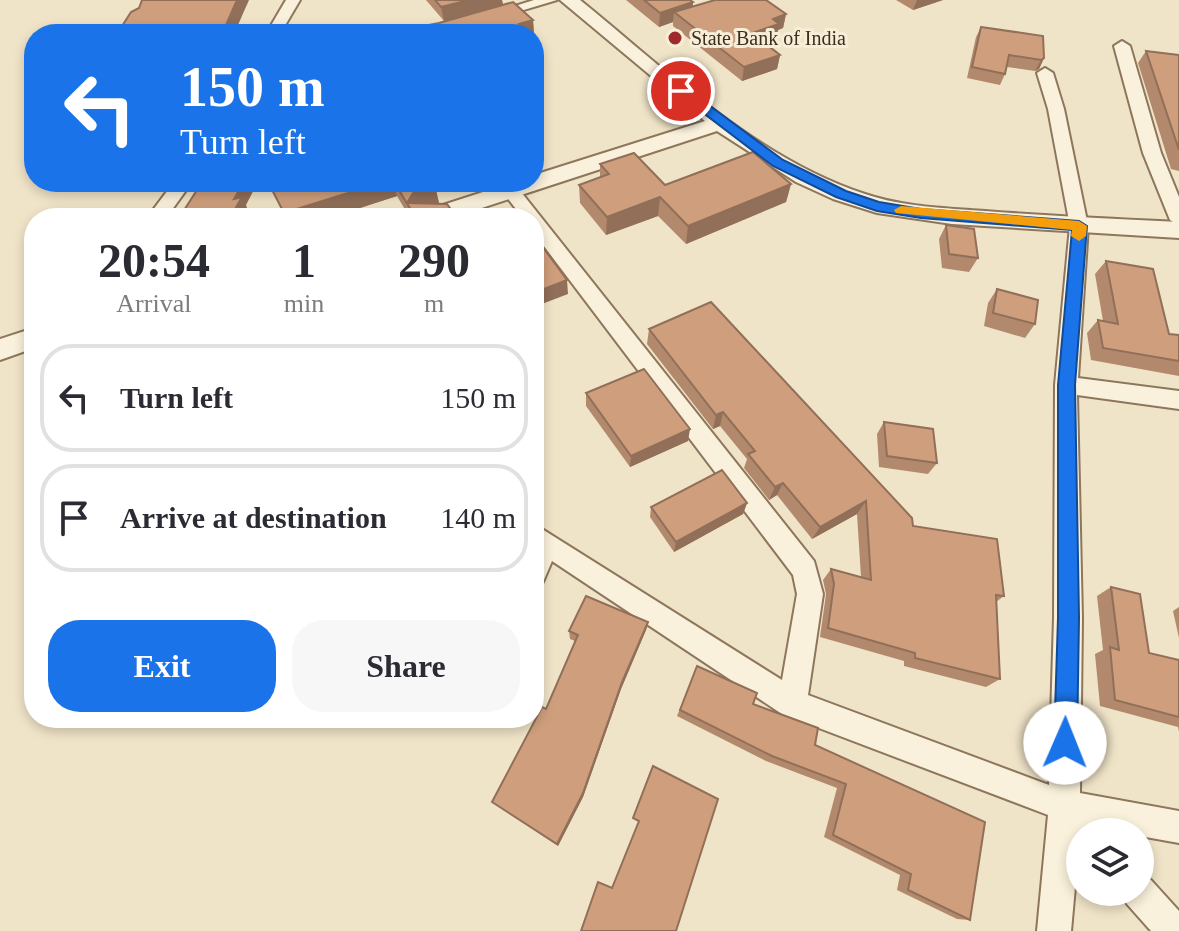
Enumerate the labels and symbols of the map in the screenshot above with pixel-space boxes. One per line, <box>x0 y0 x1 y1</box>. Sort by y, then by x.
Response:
place label: State Bank of India <box>691 27 846 49</box>
marker: State Bank of India <box>666 29 684 47</box>
pin <box>647 57 715 125</box>
position arrow <box>1023 701 1107 785</box>

